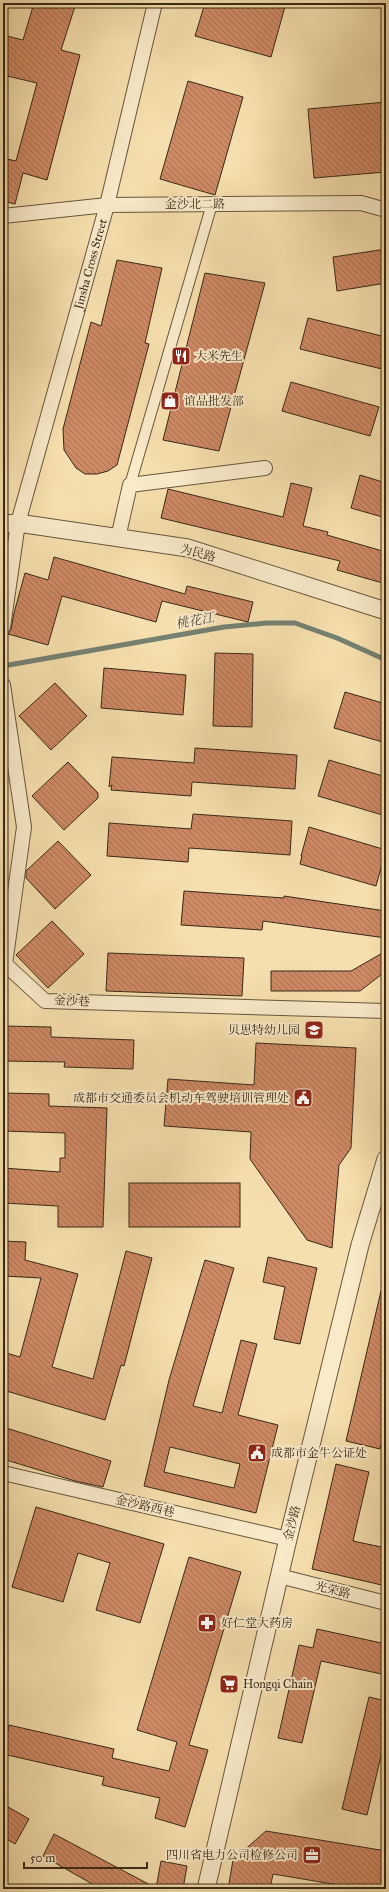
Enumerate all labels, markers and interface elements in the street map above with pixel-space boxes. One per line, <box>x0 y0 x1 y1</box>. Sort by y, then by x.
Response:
street label: 金沙北二路 <box>165 197 225 211</box>
street label: Jinsha Cross Street <box>71 216 110 313</box>
restaurant icon: 大米先生 <box>170 345 192 367</box>
place label: 大米先生 <box>195 349 243 363</box>
shop icon: 谊品批发部 <box>159 390 181 412</box>
place label: 谊品批发部 <box>184 394 244 408</box>
street label: 为民路 <box>179 542 217 564</box>
water label: 桃花江 <box>174 609 218 632</box>
street label: 金沙巷 <box>54 993 90 1009</box>
school or university icon: 贝思特幼儿园 <box>303 1019 325 1041</box>
place label: 贝思特幼儿园 <box>228 1023 300 1037</box>
public building icon: 成都市交通委员会机动车驾驶培训管理处 <box>292 1087 314 1109</box>
place label: 成都市交通委员会机动车驾驶培训管理处 <box>73 1091 289 1105</box>
public building icon: 成都市金牛公证处 <box>246 1442 268 1464</box>
place label: 成都市金牛公证处 <box>271 1446 367 1460</box>
street label: 金沙路西巷 <box>114 1492 176 1520</box>
street label: 金沙路 <box>281 1504 303 1542</box>
street label: 光荣路 <box>314 1579 352 1601</box>
pharmacy icon: 好仁堂大药房 <box>196 1612 218 1634</box>
place label: 好仁堂大药房 <box>221 1616 293 1630</box>
supermarket icon: Hongqi Chain <box>218 1673 240 1695</box>
place label: Hongqi Chain <box>243 1677 313 1692</box>
scale bar <box>24 1844 147 1870</box>
office icon: 四川省电力公司检修公司 <box>301 1844 323 1866</box>
place label: 四川省电力公司检修公司 <box>166 1848 298 1862</box>
text: 50 m <box>30 1851 55 1865</box>

